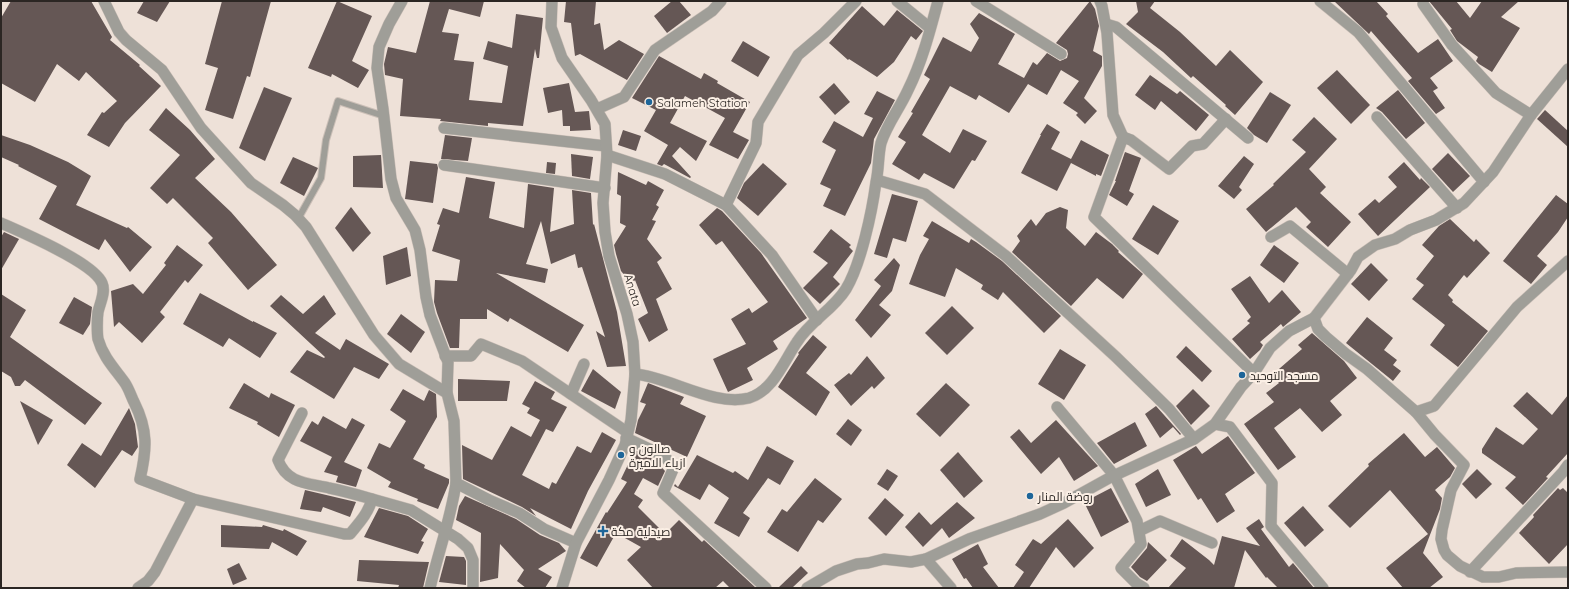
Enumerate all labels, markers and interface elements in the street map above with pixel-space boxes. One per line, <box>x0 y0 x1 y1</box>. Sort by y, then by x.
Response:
place label: Salameh Station <box>657 95 748 110</box>
marker: Salameh Station <box>644 97 654 107</box>
street label: Anata <box>621 272 645 308</box>
place label: مسجد التوحيد <box>1250 368 1319 383</box>
marker: مسجد التوحيد <box>1237 370 1247 380</box>
place label: صالون و ازياء الاميرة <box>629 441 686 470</box>
marker: صالون و ازياء الاميرة <box>616 450 626 460</box>
place label: روضة المنار <box>1037 489 1093 504</box>
marker: روضة المنار <box>1025 491 1035 501</box>
place label: صيدلية مكة <box>611 524 670 539</box>
marker: صيدلية مكة <box>598 526 608 536</box>

